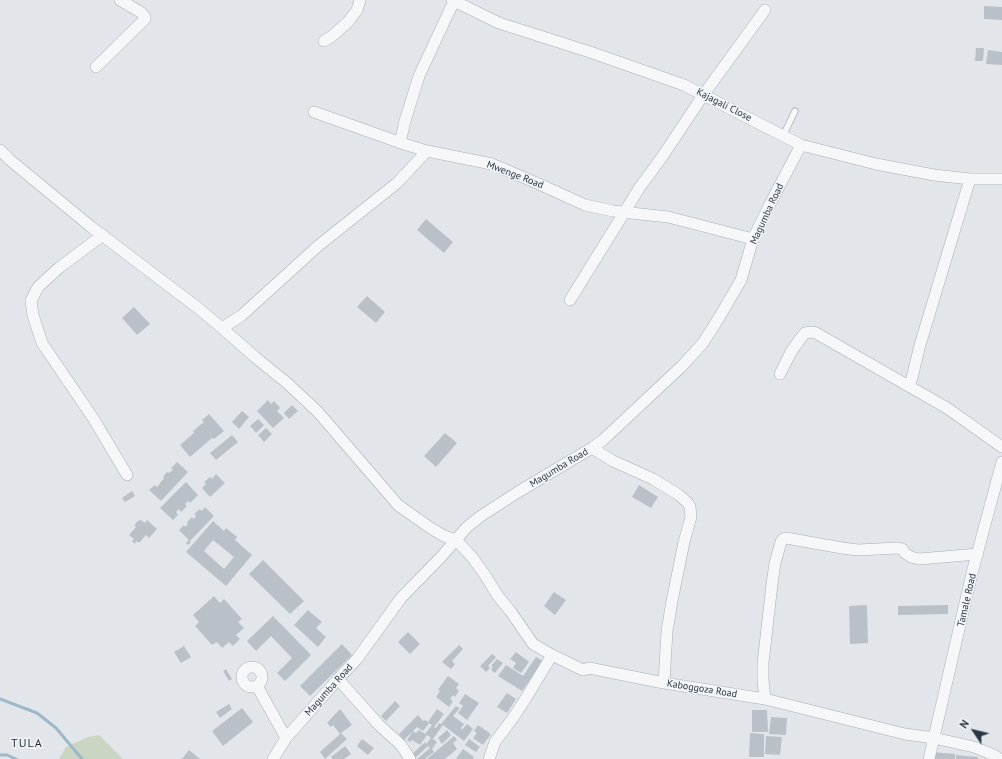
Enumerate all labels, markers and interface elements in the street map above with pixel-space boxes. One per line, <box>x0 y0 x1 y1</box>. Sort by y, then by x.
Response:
street label: Kajagali Close <box>694 86 754 124</box>
street label: Mwenge Road <box>485 159 545 191</box>
street label: Magumba Road <box>748 182 786 246</box>
street label: Magumba Road <box>528 446 590 490</box>
street label: Tamale Road <box>955 572 979 628</box>
street label: Magumba Road <box>302 661 356 719</box>
street label: Kaboggoza Road <box>666 678 738 700</box>
north arrow <box>954 711 994 751</box>
text: N <box>956 717 972 731</box>
district label: TULA <box>11 737 43 751</box>

